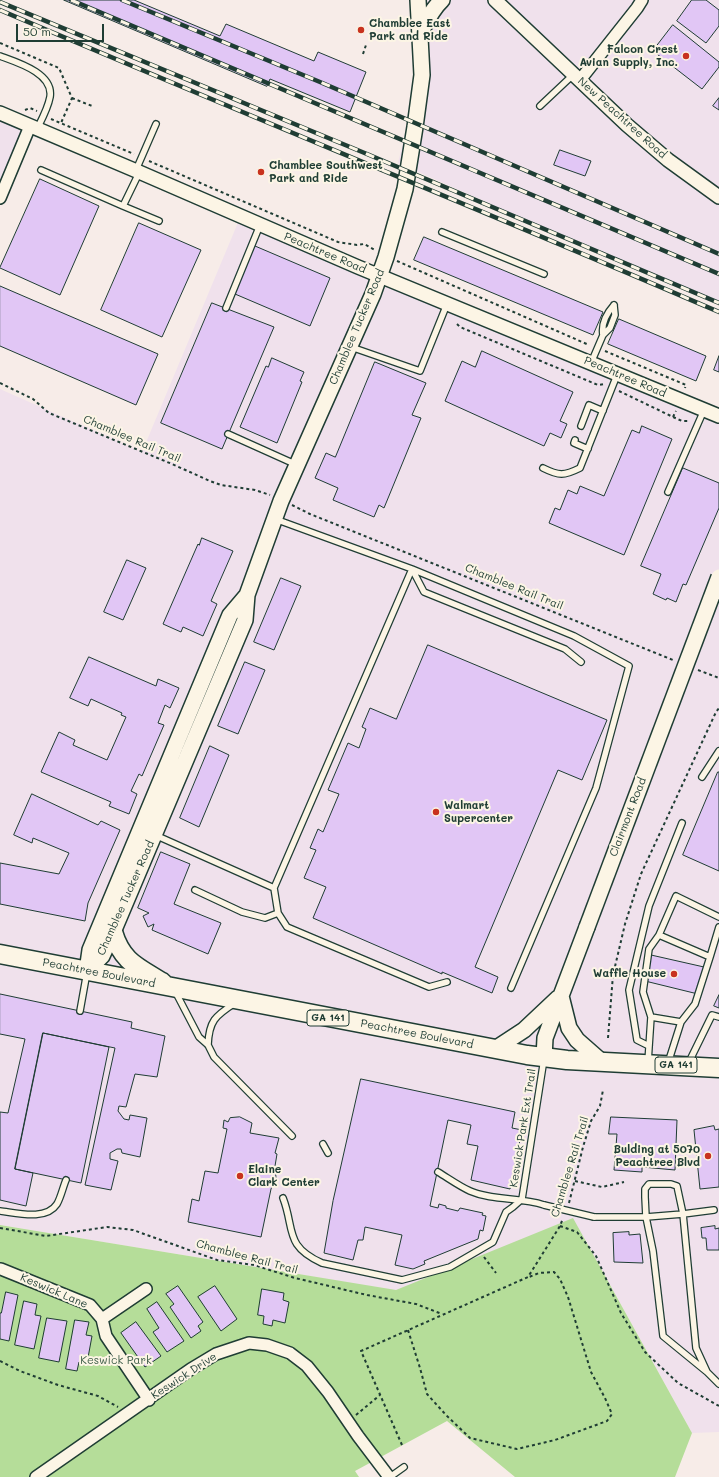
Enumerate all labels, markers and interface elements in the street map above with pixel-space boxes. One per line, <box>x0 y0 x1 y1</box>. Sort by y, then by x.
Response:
scale bar <box>18 16 106 42</box>
place label: Chamblee East Park and Ride <box>369 17 450 43</box>
text: 50 m <box>23 23 51 39</box>
marker: Chamblee East Park and Ride <box>356 25 366 35</box>
place label: Falcon Crest Avian Supply, Inc. <box>580 43 678 69</box>
marker: Falcon Crest Avian Supply, Inc. <box>681 51 691 61</box>
street label: New Peachtree Road <box>575 75 669 161</box>
place label: Chamblee Southwest Park and Ride <box>269 159 383 185</box>
marker: Chamblee Southwest Park and Ride <box>256 167 266 177</box>
street label: Peachtree Road <box>282 230 368 276</box>
street label: Chamblee Tucker Road <box>327 267 387 387</box>
street label: Peachtree Road <box>582 354 668 400</box>
street label: Chamblee Rail Trail <box>81 412 183 466</box>
street label: Chamblee Rail Trail <box>463 561 565 613</box>
street label: Clairmont Road <box>607 776 649 858</box>
place label: Walmart Supercenter <box>444 799 513 825</box>
marker: Walmart Supercenter <box>431 807 441 817</box>
street label: Chamblee Tucker Road <box>95 839 157 957</box>
street label: Peachtree Boulevard <box>41 956 157 990</box>
place label: Waffle House <box>593 967 666 981</box>
marker: Waffle House <box>669 969 679 979</box>
road number: GA 141 <box>307 1010 349 1026</box>
street label: Peachtree Boulevard <box>359 1017 475 1051</box>
road number: GA 141 <box>655 1057 697 1073</box>
street label: Keswick Park Ext Trail <box>507 1068 539 1188</box>
street label: Chamblee Rail Trail <box>548 1115 592 1219</box>
place label: Bulding at 5070 Peachtree Blvd <box>614 1143 700 1169</box>
marker: Bulding at 5070 Peachtree Blvd <box>703 1151 713 1161</box>
place label: Elaine Clark Center <box>248 1163 320 1189</box>
marker: Elaine Clark Center <box>235 1171 245 1181</box>
street label: Chamblee Rail Trail <box>195 1237 299 1277</box>
street label: Keswick Lane <box>18 1271 90 1311</box>
street label: Keswick Drive <box>149 1350 219 1402</box>
park label: Keswick Park <box>80 1354 152 1368</box>

